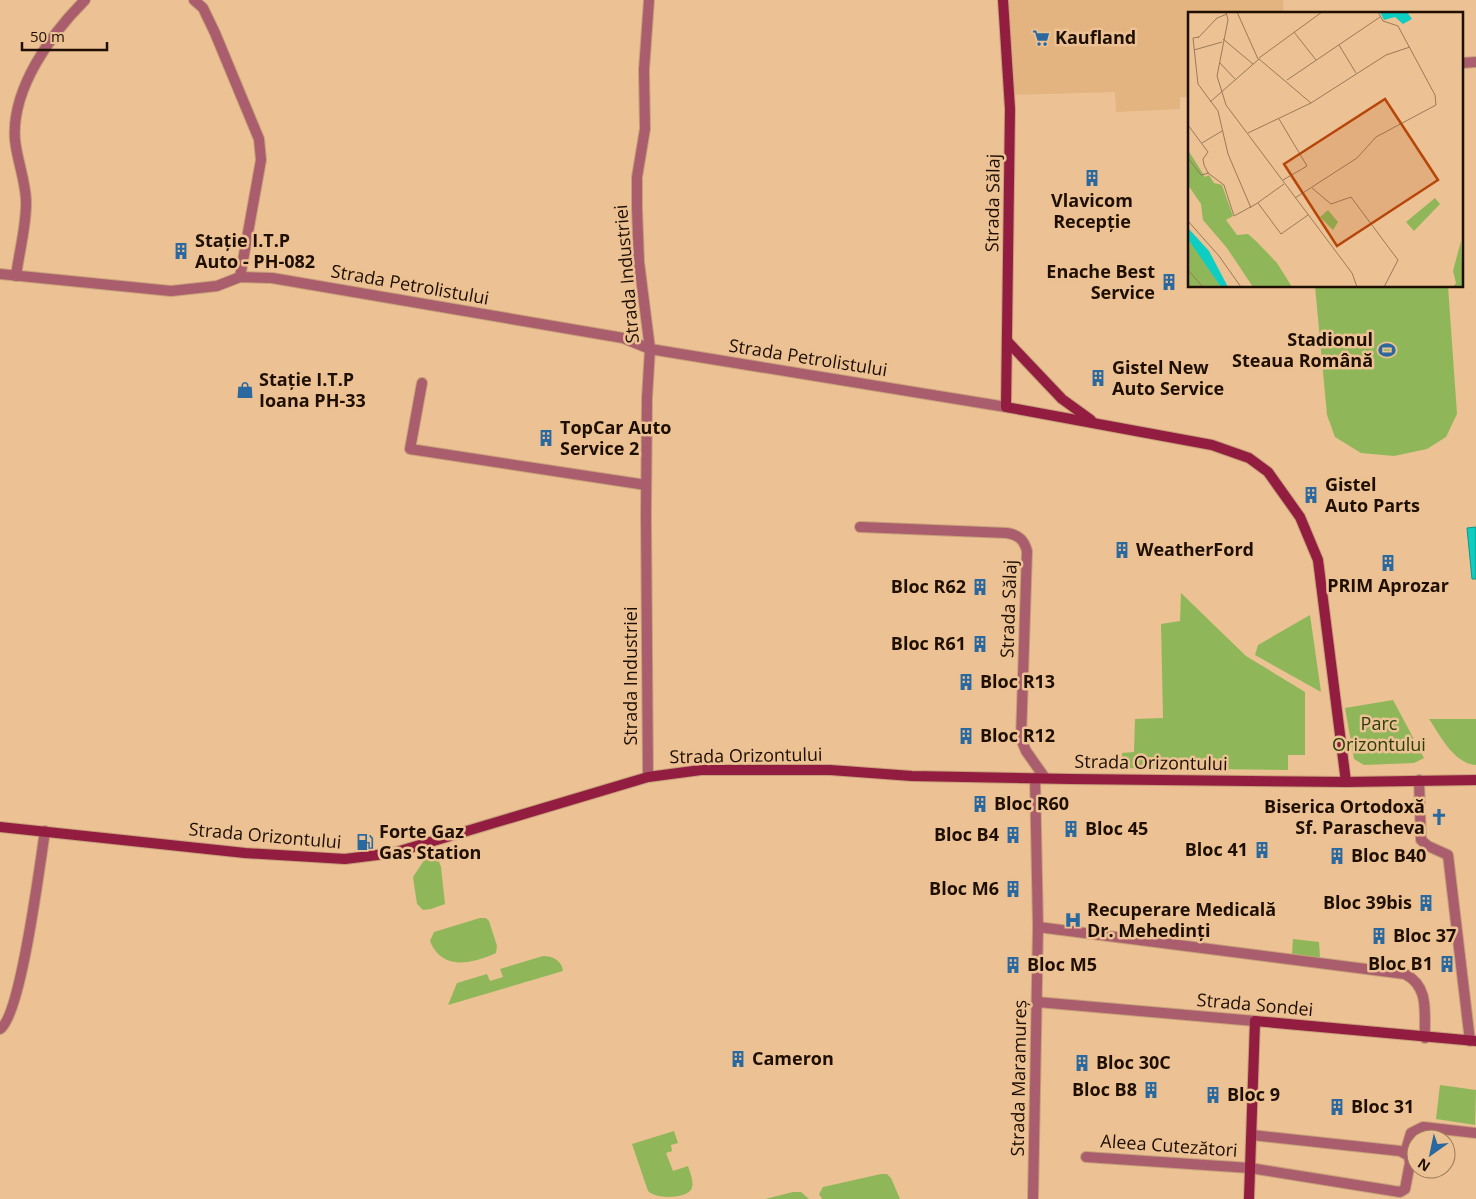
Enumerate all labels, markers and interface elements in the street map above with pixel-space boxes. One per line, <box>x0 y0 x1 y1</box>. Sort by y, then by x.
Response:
inset map <box>1188 12 1464 288</box>
scale bar <box>22 20 108 52</box>
place label: Kaufland <box>1055 25 1136 49</box>
text: 50 m <box>30 26 65 46</box>
supermarket icon: Kaufland <box>1031 28 1051 48</box>
street label: Strada Sălaj <box>979 154 1005 252</box>
building icon: Vlavicom Recepție <box>1082 168 1102 188</box>
place label: Vlavicom Recepție <box>1051 188 1133 233</box>
street label: Strada Industriei <box>608 204 644 344</box>
place label: Stație I.T.P Auto - PH-082 <box>195 228 315 273</box>
building icon: Stație I.T.P Auto - PH-082 <box>171 241 191 261</box>
street label: Strada Petrolistului <box>329 258 491 310</box>
place label: Enache Best Service <box>1046 259 1155 304</box>
building icon: Enache Best Service <box>1159 272 1179 292</box>
place label: Stadionul Steaua Română <box>1232 327 1373 372</box>
street label: Strada Petrolistului <box>727 333 889 381</box>
sports icon: Stadionul Steaua Română <box>1377 340 1397 360</box>
place label: Gistel New Auto Service <box>1112 355 1224 400</box>
place label: Stație I.T.P Ioana PH-33 <box>259 367 366 412</box>
building icon: Gistel New Auto Service <box>1088 368 1108 388</box>
shop icon: Stație I.T.P Ioana PH-33 <box>235 380 255 400</box>
place label: TopCar Auto Service 2 <box>560 415 671 460</box>
building icon: TopCar Auto Service 2 <box>536 428 556 448</box>
place label: Gistel Auto Parts <box>1325 472 1420 517</box>
building icon: Gistel Auto Parts <box>1301 485 1321 505</box>
place label: WeatherFord <box>1136 537 1254 561</box>
building icon: WeatherFord <box>1112 540 1132 560</box>
building icon: PRIM Aprozar <box>1378 553 1398 573</box>
street label: Strada Sălaj <box>994 559 1022 659</box>
place label: PRIM Aprozar <box>1327 573 1449 597</box>
place label: Bloc R62 <box>891 574 966 598</box>
building icon: Bloc R62 <box>970 577 990 597</box>
street label: Strada Industriei <box>618 607 642 746</box>
place label: Bloc R61 <box>891 631 966 655</box>
building icon: Bloc R61 <box>970 634 990 654</box>
place label: Bloc R13 <box>980 669 1055 693</box>
building icon: Bloc R13 <box>956 672 976 692</box>
park label: Parc Orizontului <box>1332 711 1426 756</box>
place label: Bloc R12 <box>980 723 1055 747</box>
building icon: Bloc R12 <box>956 726 976 746</box>
street label: Strada Orizontului <box>669 742 823 768</box>
street label: Strada Orizontului <box>1074 749 1228 775</box>
place label: Bloc R60 <box>994 791 1069 815</box>
building icon: Bloc R60 <box>970 794 990 814</box>
place label: Biserica Ortodoxă Sf. Parascheva <box>1264 794 1425 839</box>
church icon: Biserica Ortodoxă Sf. Parascheva <box>1429 807 1449 827</box>
street label: Strada Orizontului <box>188 816 342 854</box>
place label: Bloc 45 <box>1085 816 1148 840</box>
place label: Forte Gaz Gas Station <box>379 819 481 864</box>
building icon: Bloc 45 <box>1061 819 1081 839</box>
place label: Bloc B4 <box>934 822 999 846</box>
building icon: Bloc B4 <box>1003 825 1023 845</box>
fuel station icon: Forte Gaz Gas Station <box>355 832 375 852</box>
place label: Bloc 41 <box>1185 837 1248 861</box>
building icon: Bloc 41 <box>1252 840 1272 860</box>
place label: Bloc B40 <box>1351 843 1426 867</box>
building icon: Bloc B40 <box>1327 846 1347 866</box>
place label: Bloc M6 <box>929 876 999 900</box>
building icon: Bloc M6 <box>1003 879 1023 899</box>
place label: Bloc 39bis <box>1323 890 1412 914</box>
building icon: Bloc 39bis <box>1416 893 1436 913</box>
place label: Recuperare Medicală Dr. Mehedinți <box>1087 897 1276 942</box>
hospital icon: Recuperare Medicală Dr. Mehedinți <box>1063 910 1083 930</box>
place label: Bloc 37 <box>1393 923 1456 947</box>
building icon: Bloc 37 <box>1369 926 1389 946</box>
place label: Bloc B1 <box>1368 951 1433 975</box>
place label: Bloc M5 <box>1027 952 1097 976</box>
building icon: Bloc B1 <box>1437 954 1457 974</box>
building icon: Bloc M5 <box>1003 955 1023 975</box>
street label: Strada Sondei <box>1196 987 1314 1021</box>
street label: Strada Maramureș <box>1005 999 1031 1157</box>
place label: Cameron <box>752 1046 834 1070</box>
building icon: Cameron <box>728 1049 748 1069</box>
place label: Bloc 30C <box>1096 1050 1171 1074</box>
building icon: Bloc 30C <box>1072 1053 1092 1073</box>
place label: Bloc B8 <box>1072 1077 1137 1101</box>
building icon: Bloc B8 <box>1141 1080 1161 1100</box>
place label: Bloc 9 <box>1227 1082 1280 1106</box>
building icon: Bloc 9 <box>1203 1085 1223 1105</box>
place label: Bloc 31 <box>1351 1094 1414 1118</box>
building icon: Bloc 31 <box>1327 1097 1347 1117</box>
street label: Aleea Cutezători <box>1100 1128 1238 1162</box>
north arrow <box>1406 1129 1456 1179</box>
text: N <box>1414 1154 1434 1176</box>

